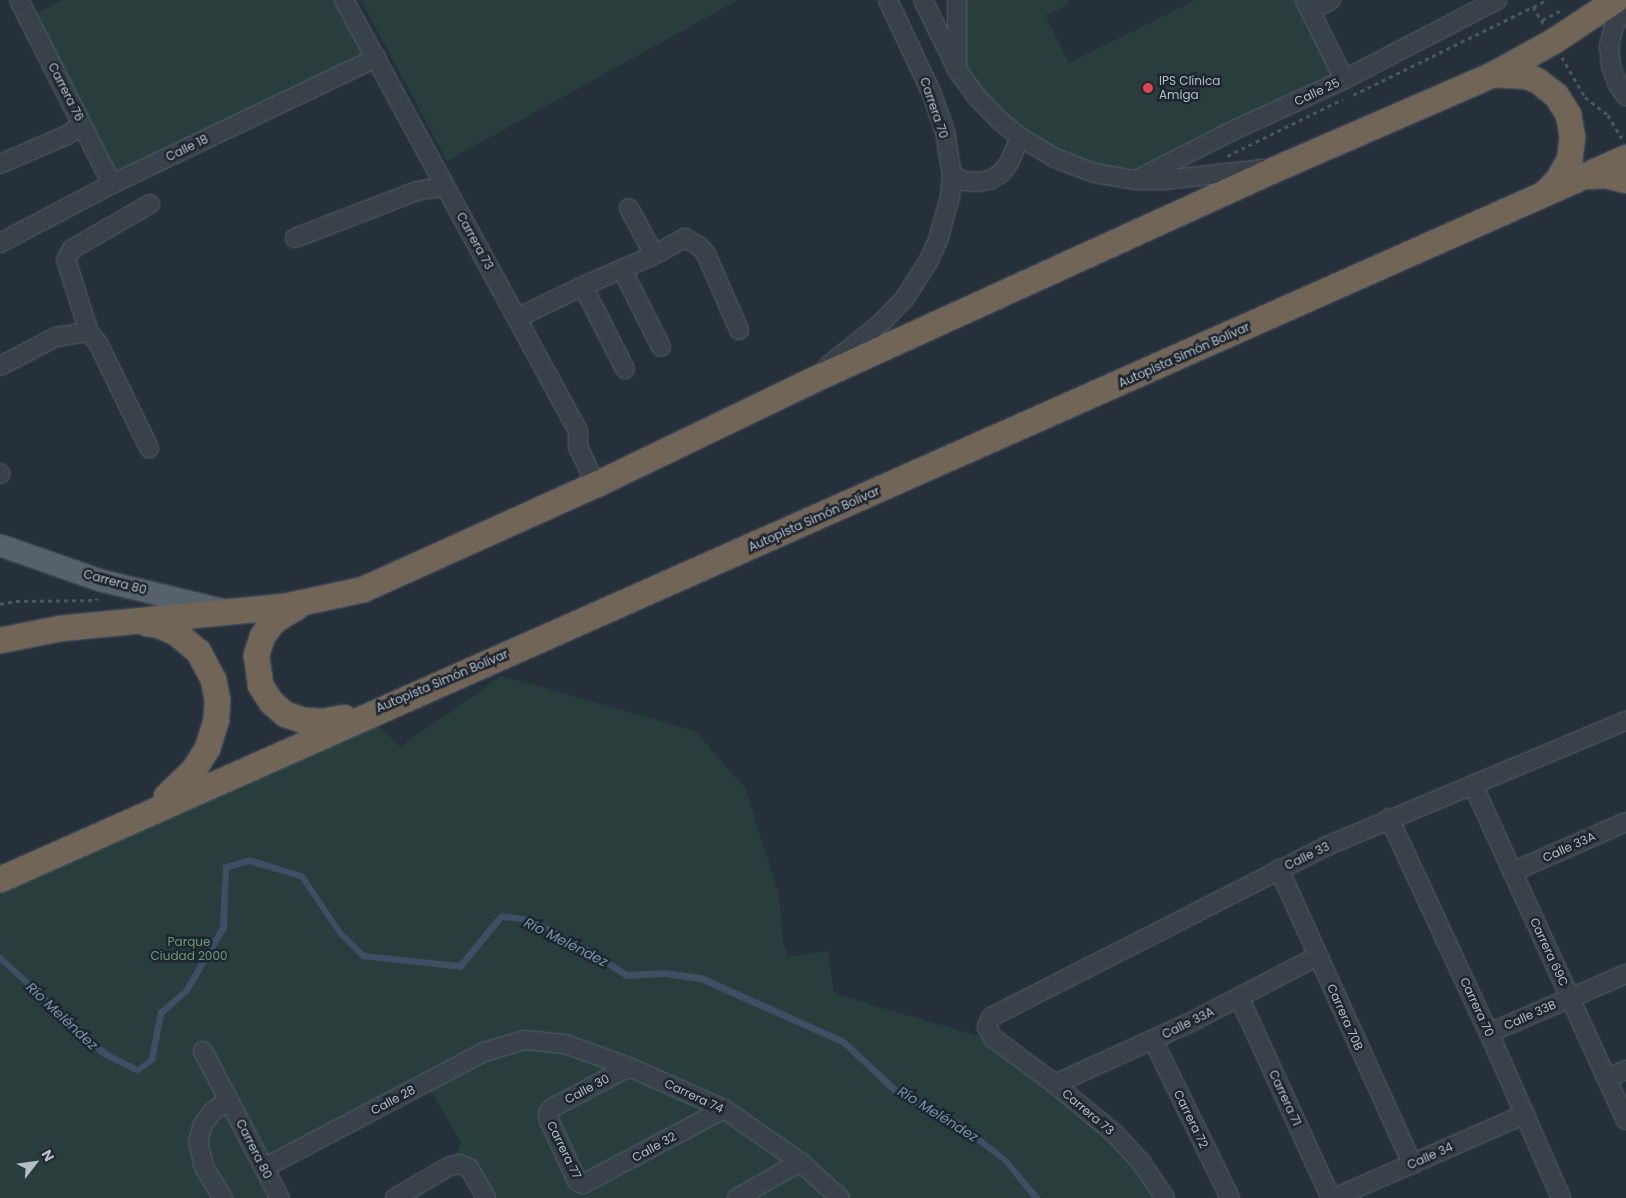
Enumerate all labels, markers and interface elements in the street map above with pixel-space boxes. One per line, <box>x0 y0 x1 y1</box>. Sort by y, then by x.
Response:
street label: Carrera 76 <box>45 60 87 124</box>
place label: IPS Clínica Amiga <box>1159 74 1220 102</box>
street label: Calle 25 <box>1292 75 1342 109</box>
street label: Carrera 70 <box>917 76 951 140</box>
marker: IPS Clínica Amiga <box>1141 81 1155 95</box>
street label: Calle 18 <box>163 132 211 164</box>
street label: Carrera 73 <box>453 210 497 272</box>
street label: Autopista Simón Bolívar <box>1116 320 1252 390</box>
street label: Autopista Simón Bolívar <box>746 484 882 554</box>
street label: Carrera 80 <box>82 567 148 597</box>
street label: Autopista Simón Bolívar <box>374 647 510 715</box>
street label: Calle 33A <box>1540 829 1598 865</box>
street label: Calle 33 <box>1282 839 1332 873</box>
water label: Río Meléndez <box>521 914 611 970</box>
street label: Carrera 69C <box>1527 915 1571 989</box>
park label: Parque Ciudad 2000 <box>151 935 227 963</box>
street label: Carrera 70 <box>1457 975 1497 1039</box>
water label: Río Meléndez <box>23 979 101 1053</box>
street label: Carrera 70B <box>1324 982 1366 1052</box>
street label: Calle 33B <box>1502 997 1558 1033</box>
street label: Calle 33A <box>1160 1004 1216 1042</box>
street label: Carrera 71 <box>1266 1068 1304 1128</box>
street label: Calle 30 <box>562 1071 612 1107</box>
street label: Carrera 74 <box>662 1076 726 1116</box>
street label: Calle 28 <box>368 1082 418 1118</box>
water label: Río Meléndez <box>895 1083 981 1145</box>
street label: Carrera 73 <box>1059 1086 1117 1138</box>
street label: Carrera 72 <box>1171 1088 1211 1150</box>
street label: Carrera 80 <box>233 1117 275 1181</box>
street label: Carrera 77 <box>544 1119 584 1181</box>
street label: Calle 32 <box>630 1129 678 1165</box>
north arrow <box>10 1138 60 1188</box>
street label: Calle 34 <box>1405 1140 1455 1172</box>
text: N <box>37 1146 59 1165</box>

